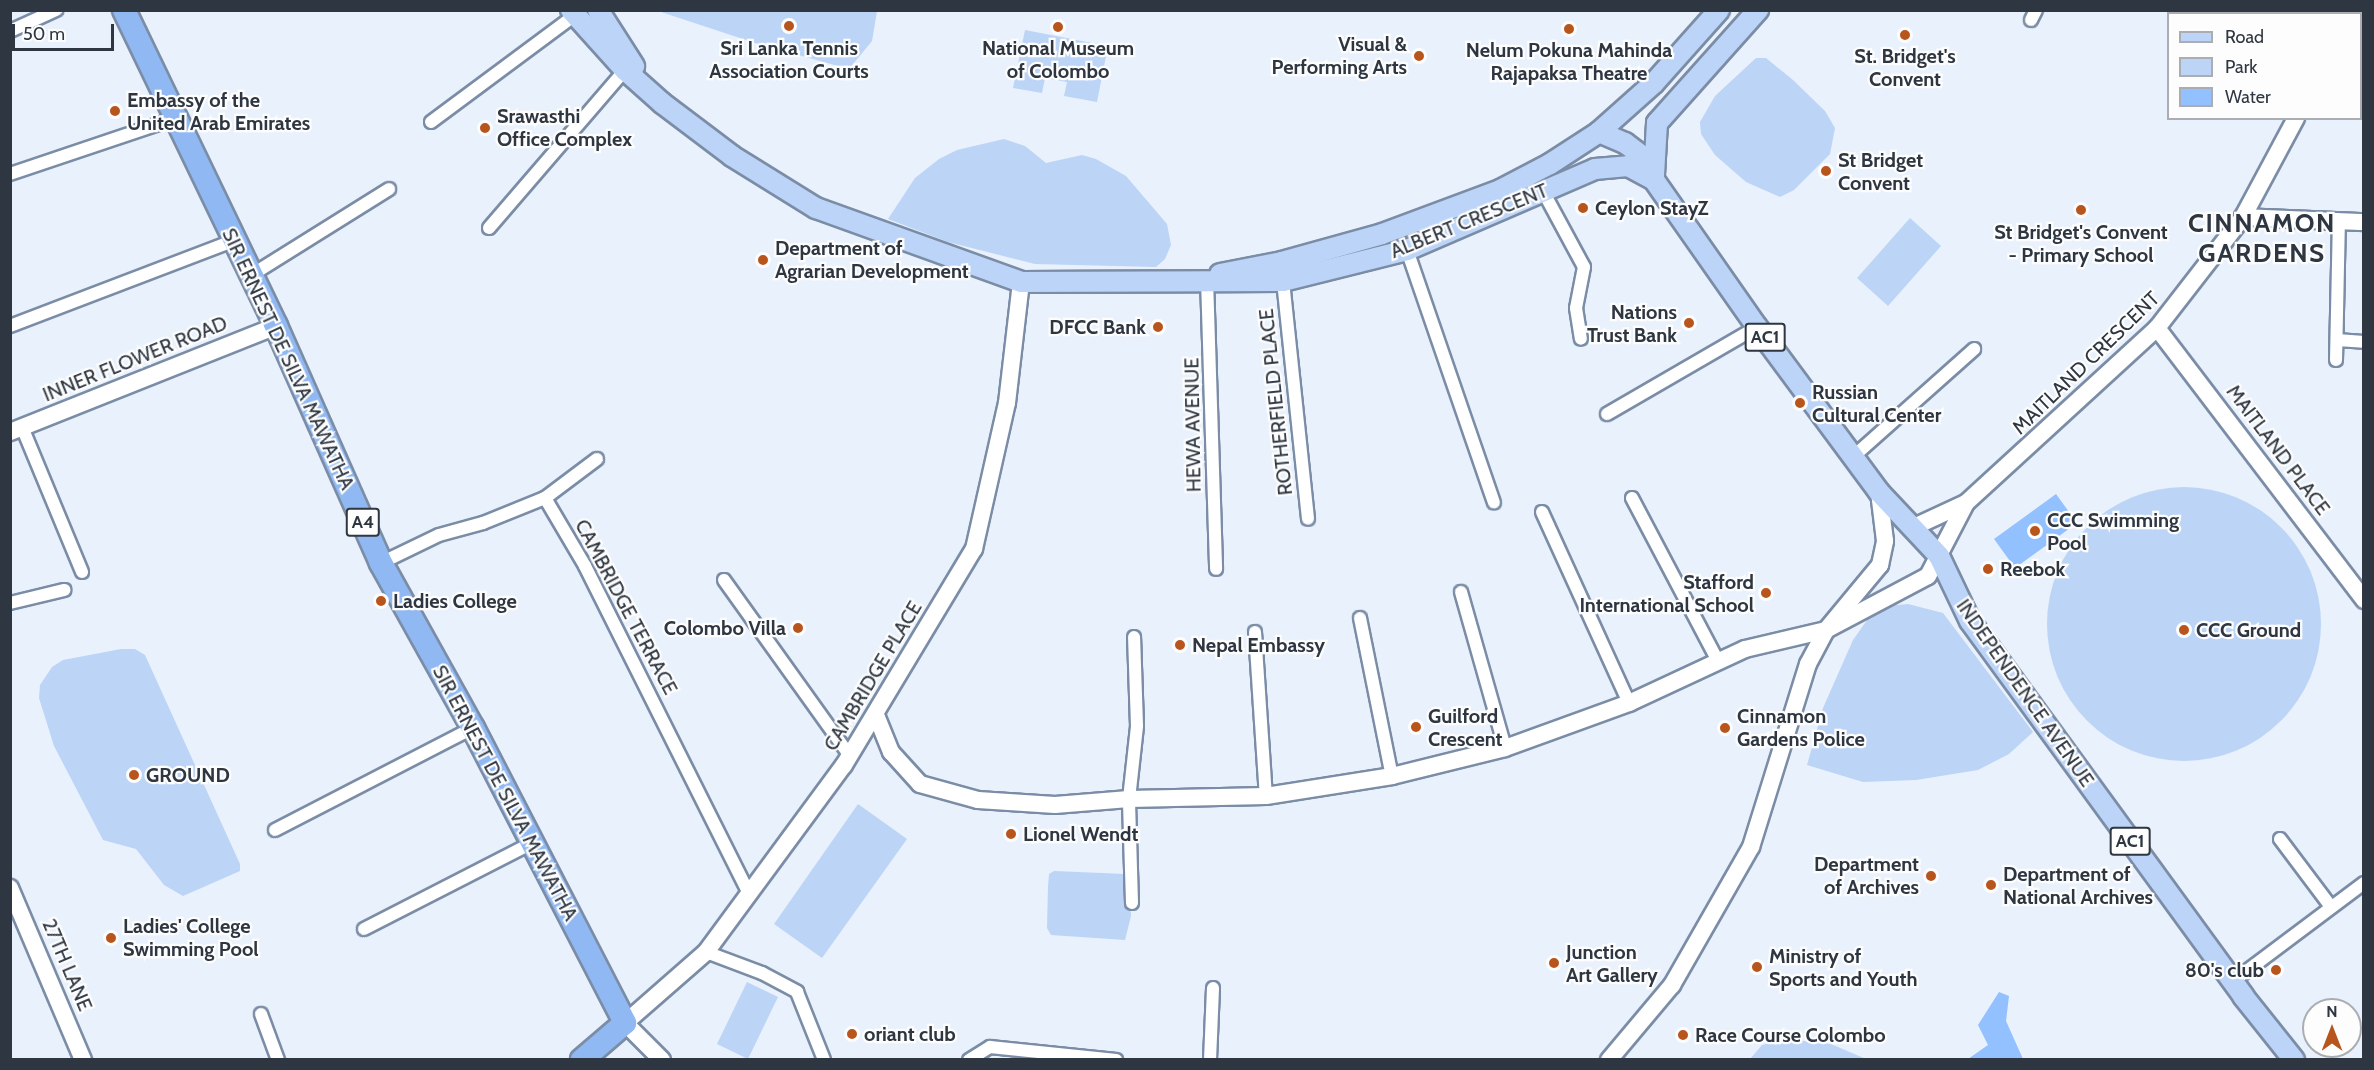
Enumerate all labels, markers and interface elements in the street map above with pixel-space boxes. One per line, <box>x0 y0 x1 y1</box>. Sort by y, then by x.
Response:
scale bar <box>15 12 117 50</box>
legend <box>2167 12 2362 120</box>
marker: Sri Lanka Tennis Association Courts <box>782 19 796 33</box>
marker: National Museum of Colombo <box>1051 20 1065 34</box>
marker: Nelum Pokuna Mahinda Rajapaksa Theatre <box>1562 22 1576 36</box>
text: 50 m <box>23 23 65 45</box>
text: Road <box>2225 26 2264 48</box>
marker: St. Bridget's Convent <box>1898 28 1912 42</box>
place label: Visual & Performing Arts <box>1272 33 1407 80</box>
place label: Sri Lanka Tennis Association Courts <box>709 36 869 83</box>
place label: National Museum of Colombo <box>982 36 1134 83</box>
place label: Nelum Pokuna Mahinda Rajapaksa Theatre <box>1466 38 1672 85</box>
place label: St. Bridget's Convent <box>1854 44 1956 91</box>
marker: Visual & Performing Arts <box>1412 49 1426 63</box>
text: Park <box>2225 56 2257 78</box>
text: Water <box>2225 86 2271 108</box>
place label: Embassy of the United Arab Emirates <box>127 88 310 135</box>
marker: Embassy of the United Arab Emirates <box>108 104 122 118</box>
place label: Srawasthi Office Complex <box>497 104 632 151</box>
marker: Srawasthi Office Complex <box>478 121 492 135</box>
place label: St Bridget Convent <box>1838 148 1923 195</box>
marker: St Bridget Convent <box>1819 164 1833 178</box>
street label: ALBERT CRESCENT <box>1387 178 1551 264</box>
place label: Ceylon StayZ <box>1595 196 1709 220</box>
marker: Ceylon StayZ <box>1576 201 1590 215</box>
marker: St Bridget's Convent - Primary School <box>2074 203 2088 217</box>
district label: CINNAMON GARDENS <box>2188 208 2336 270</box>
place label: St Bridget's Convent - Primary School <box>1994 220 2168 267</box>
street label: SIR ERNEST DE SILVA MAWATHA <box>217 224 359 494</box>
place label: Department of Agrarian Development <box>775 237 969 284</box>
marker: Department of Agrarian Development <box>756 253 770 267</box>
street label: MAITLAND CRESCENT <box>2008 287 2164 439</box>
place label: Nations Trust Bank <box>1587 300 1677 347</box>
street label: ROTHERFIELD PLACE <box>1254 307 1298 497</box>
street label: INNER FLOWER ROAD <box>39 311 231 407</box>
place label: DFCC Bank <box>1049 315 1146 339</box>
marker: Nations Trust Bank <box>1682 316 1696 330</box>
marker: DFCC Bank <box>1151 320 1165 334</box>
road number: AC1 <box>1744 322 1786 352</box>
street label: HEWA AVENUE <box>1180 358 1206 492</box>
place label: Russian Cultural Center <box>1812 380 1941 427</box>
street label: MAITLAND PLACE <box>2221 380 2335 520</box>
marker: Russian Cultural Center <box>1793 396 1807 410</box>
road number: A4 <box>345 507 381 537</box>
place label: CCC Swimming Pool <box>2047 508 2179 555</box>
street label: CAMBRIDGE TERRACE <box>570 515 682 699</box>
marker: CCC Swimming Pool <box>2028 524 2042 538</box>
place label: Reebok <box>2000 557 2065 581</box>
marker: Reebok <box>1981 562 1995 576</box>
place label: Stafford International School <box>1579 570 1754 617</box>
marker: Stafford International School <box>1759 586 1773 600</box>
place label: Ladies College <box>393 589 517 613</box>
marker: Ladies College <box>374 594 388 608</box>
street label: INDEPENDENCE AVENUE <box>1951 595 2099 791</box>
street label: CAMBRIDGE PLACE <box>819 597 927 755</box>
place label: Colombo Villa <box>664 616 786 640</box>
place label: CCC Ground <box>2196 618 2301 642</box>
marker: Colombo Villa <box>791 621 805 635</box>
marker: CCC Ground <box>2177 623 2191 637</box>
place label: Nepal Embassy <box>1192 633 1325 657</box>
marker: Nepal Embassy <box>1173 638 1187 652</box>
street label: SIR ERNEST DE SILVA MAWATHA <box>427 661 583 925</box>
place label: Guilford Crescent <box>1428 704 1502 751</box>
place label: Cinnamon Gardens Police <box>1737 704 1865 751</box>
marker: Guilford Crescent <box>1409 720 1423 734</box>
marker: Cinnamon Gardens Police <box>1718 721 1732 735</box>
place label: GROUND <box>146 763 230 787</box>
marker: GROUND <box>127 768 141 782</box>
place label: Lionel Wendt <box>1023 822 1138 846</box>
road number: AC1 <box>2109 826 2151 856</box>
marker: Lionel Wendt <box>1004 827 1018 841</box>
place label: Department of Archives <box>1814 852 1919 899</box>
place label: Department of National Archives <box>2003 862 2153 909</box>
marker: Department of Archives <box>1924 869 1938 883</box>
marker: Department of National Archives <box>1984 878 1998 892</box>
street label: 27TH LANE <box>37 915 97 1015</box>
place label: Ladies' College Swimming Pool <box>123 915 259 962</box>
marker: Ladies' College Swimming Pool <box>104 931 118 945</box>
place label: Junction Art Gallery <box>1566 940 1658 987</box>
place label: Ministry of Sports and Youth <box>1769 944 1917 991</box>
marker: Junction Art Gallery <box>1547 956 1561 970</box>
place label: 80's club <box>2185 958 2264 982</box>
marker: Ministry of Sports and Youth <box>1750 960 1764 974</box>
marker: 80's club <box>2269 963 2283 977</box>
north arrow <box>2302 998 2362 1058</box>
text: N <box>2326 1002 2338 1021</box>
place label: oriant club <box>864 1022 956 1046</box>
place label: Race Course Colombo <box>1695 1023 1886 1047</box>
marker: oriant club <box>845 1027 859 1041</box>
marker: Race Course Colombo <box>1676 1028 1690 1042</box>

